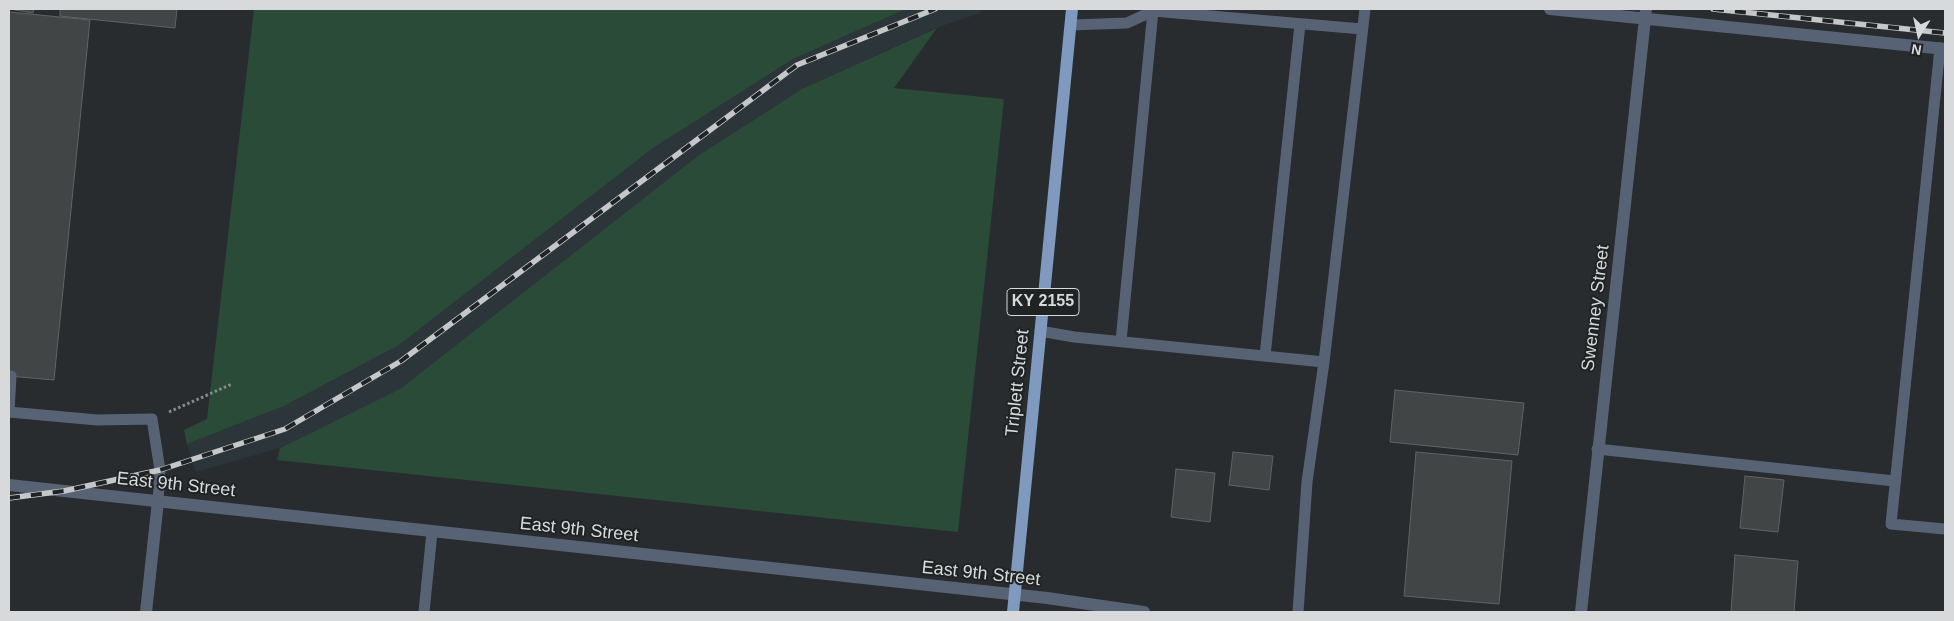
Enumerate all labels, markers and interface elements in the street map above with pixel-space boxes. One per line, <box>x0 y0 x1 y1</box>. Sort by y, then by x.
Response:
north arrow <box>1894 10 1944 60</box>
text: N <box>1910 41 1923 59</box>
street label: Swenney Street <box>1578 244 1614 372</box>
road number: KY 2155 <box>1007 288 1079 316</box>
street label: Triplett Street <box>1002 328 1034 438</box>
street label: East 9th Street <box>116 468 236 502</box>
street label: East 9th Street <box>519 513 639 547</box>
street label: East 9th Street <box>921 557 1041 591</box>

